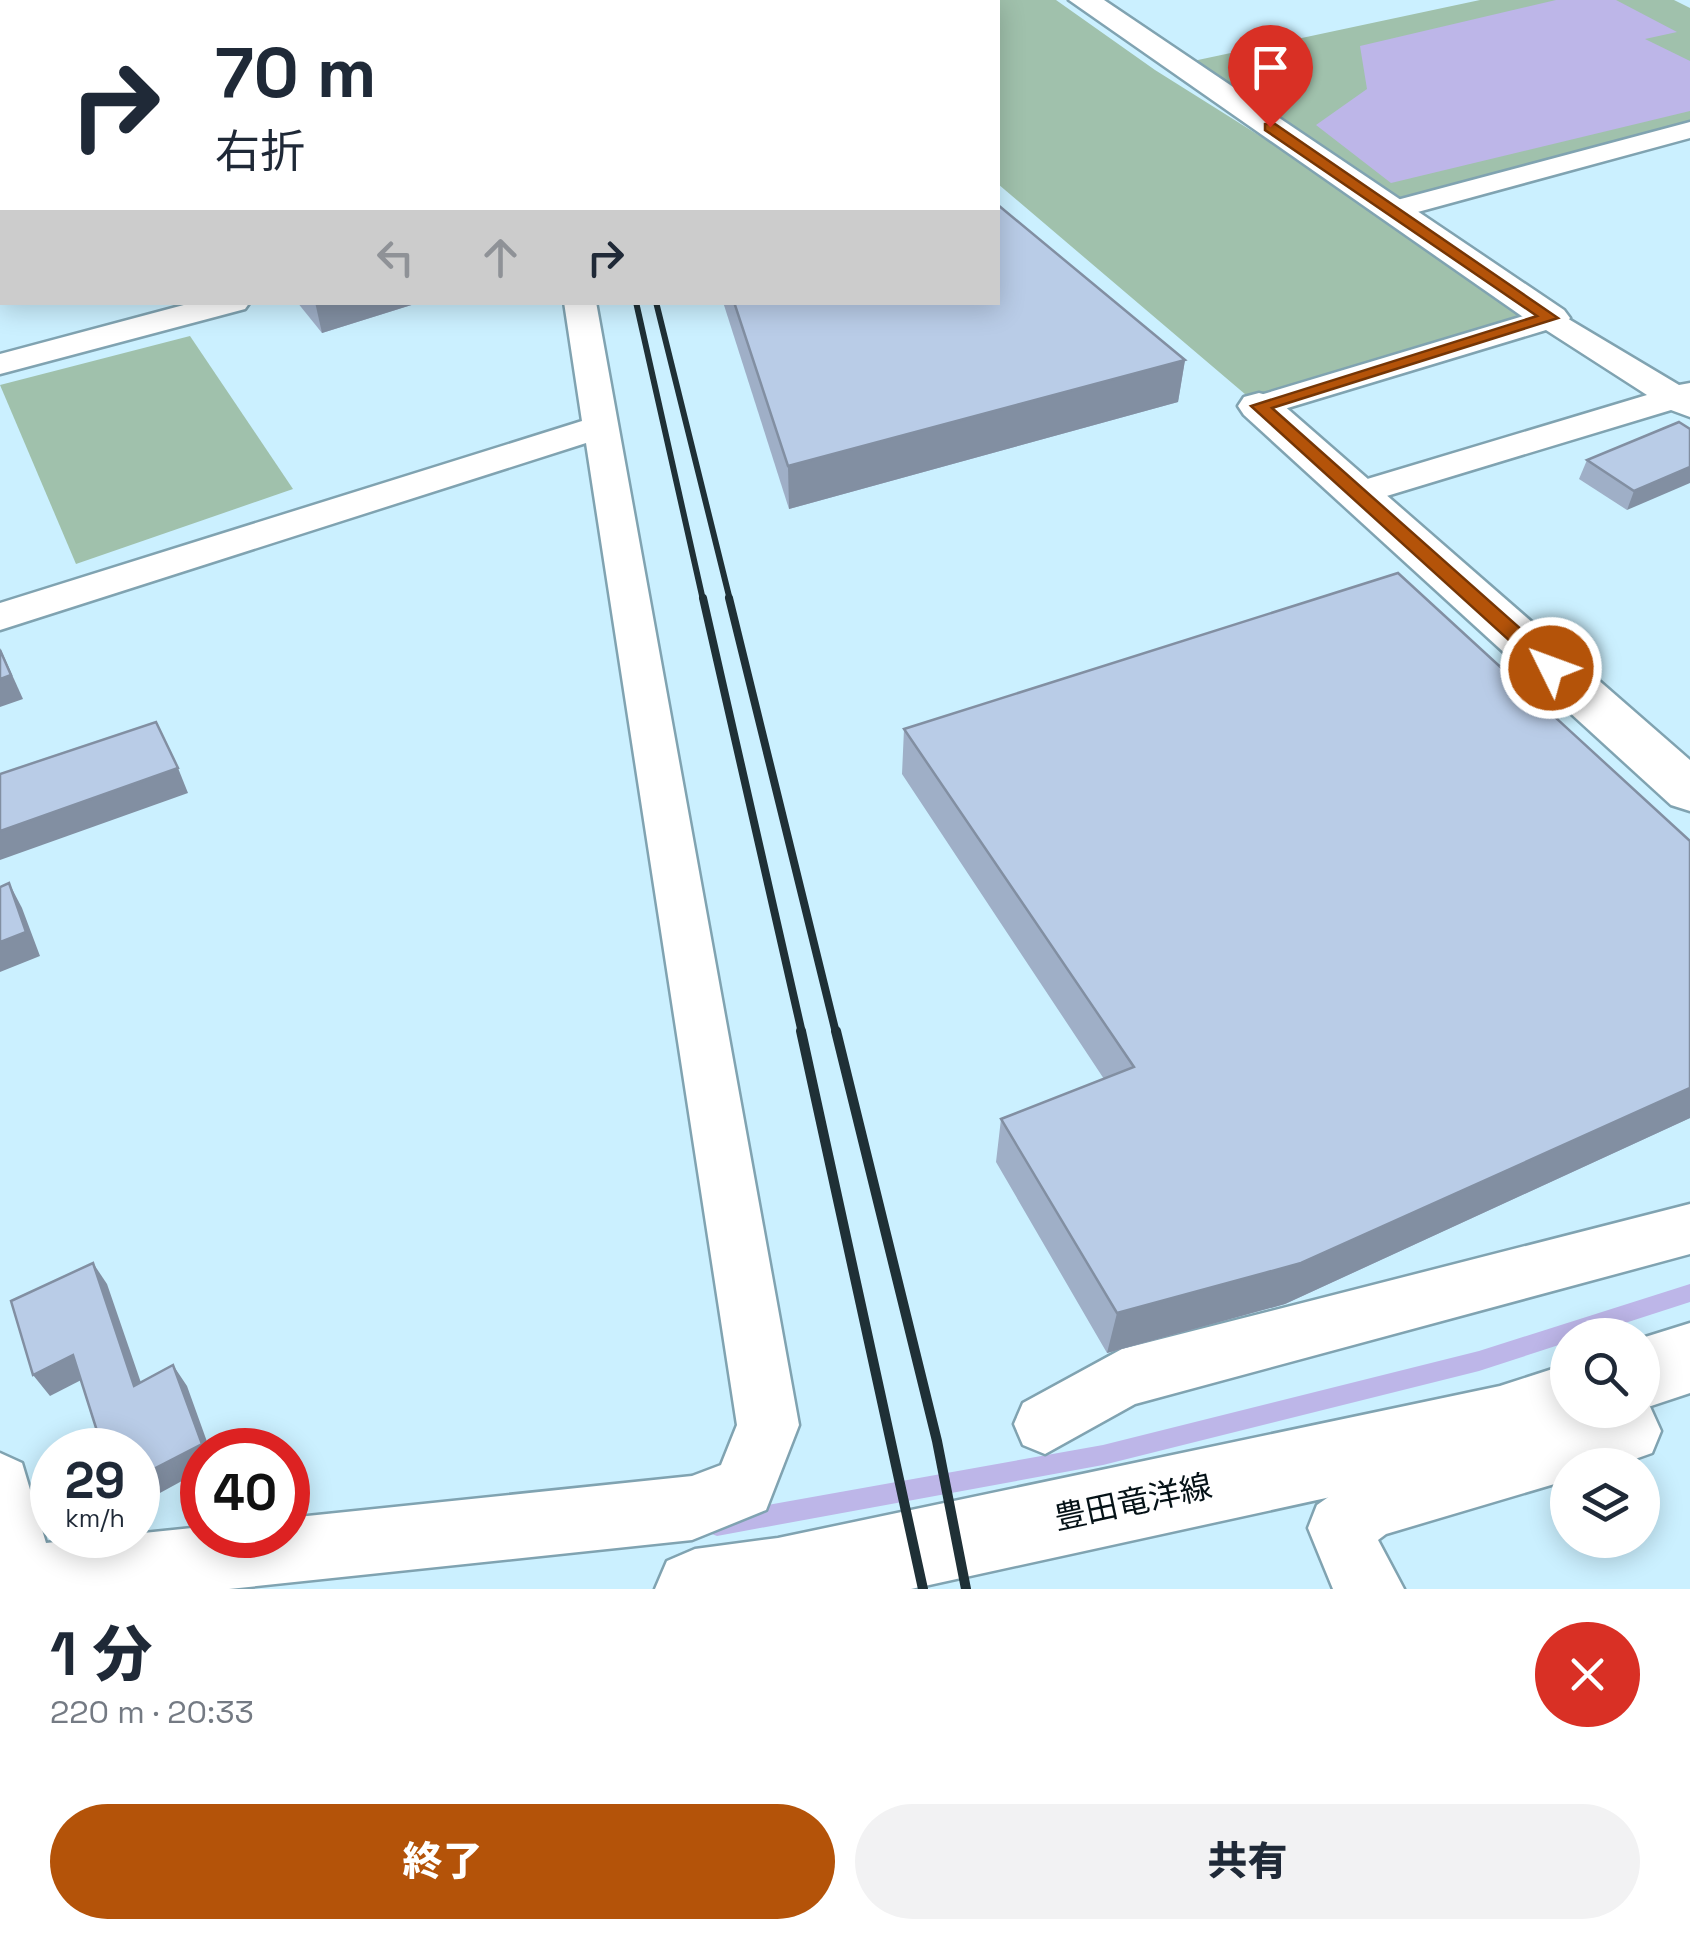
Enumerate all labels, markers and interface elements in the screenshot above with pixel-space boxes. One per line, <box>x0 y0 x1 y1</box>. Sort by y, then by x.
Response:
pin <box>1228 25 1313 128</box>
text: 70 m <box>215 28 376 117</box>
icon: right <box>50 40 180 170</box>
icon: arrive <box>1243 40 1298 95</box>
text: 右折 <box>215 123 305 180</box>
icon: left <box>368 230 423 285</box>
icon: ahead <box>473 230 528 285</box>
icon: right <box>578 230 633 285</box>
position arrow <box>1499 616 1603 720</box>
map controls <box>1550 1318 1660 1558</box>
button: search <box>1550 1318 1660 1428</box>
speed limit sign: 40 <box>180 1428 310 1558</box>
button: layers <box>1550 1448 1660 1558</box>
text: 29 <box>65 1449 125 1513</box>
street label: 豊田竜洋線 <box>1051 1466 1215 1538</box>
text: km/h <box>65 1502 125 1534</box>
text: 1 分 <box>50 1616 152 1693</box>
button: close <box>1535 1622 1640 1727</box>
text: 220 m · 20:33 <box>50 1692 254 1732</box>
button: 終了 <box>50 1804 835 1919</box>
button: 共有 <box>855 1804 1640 1919</box>

